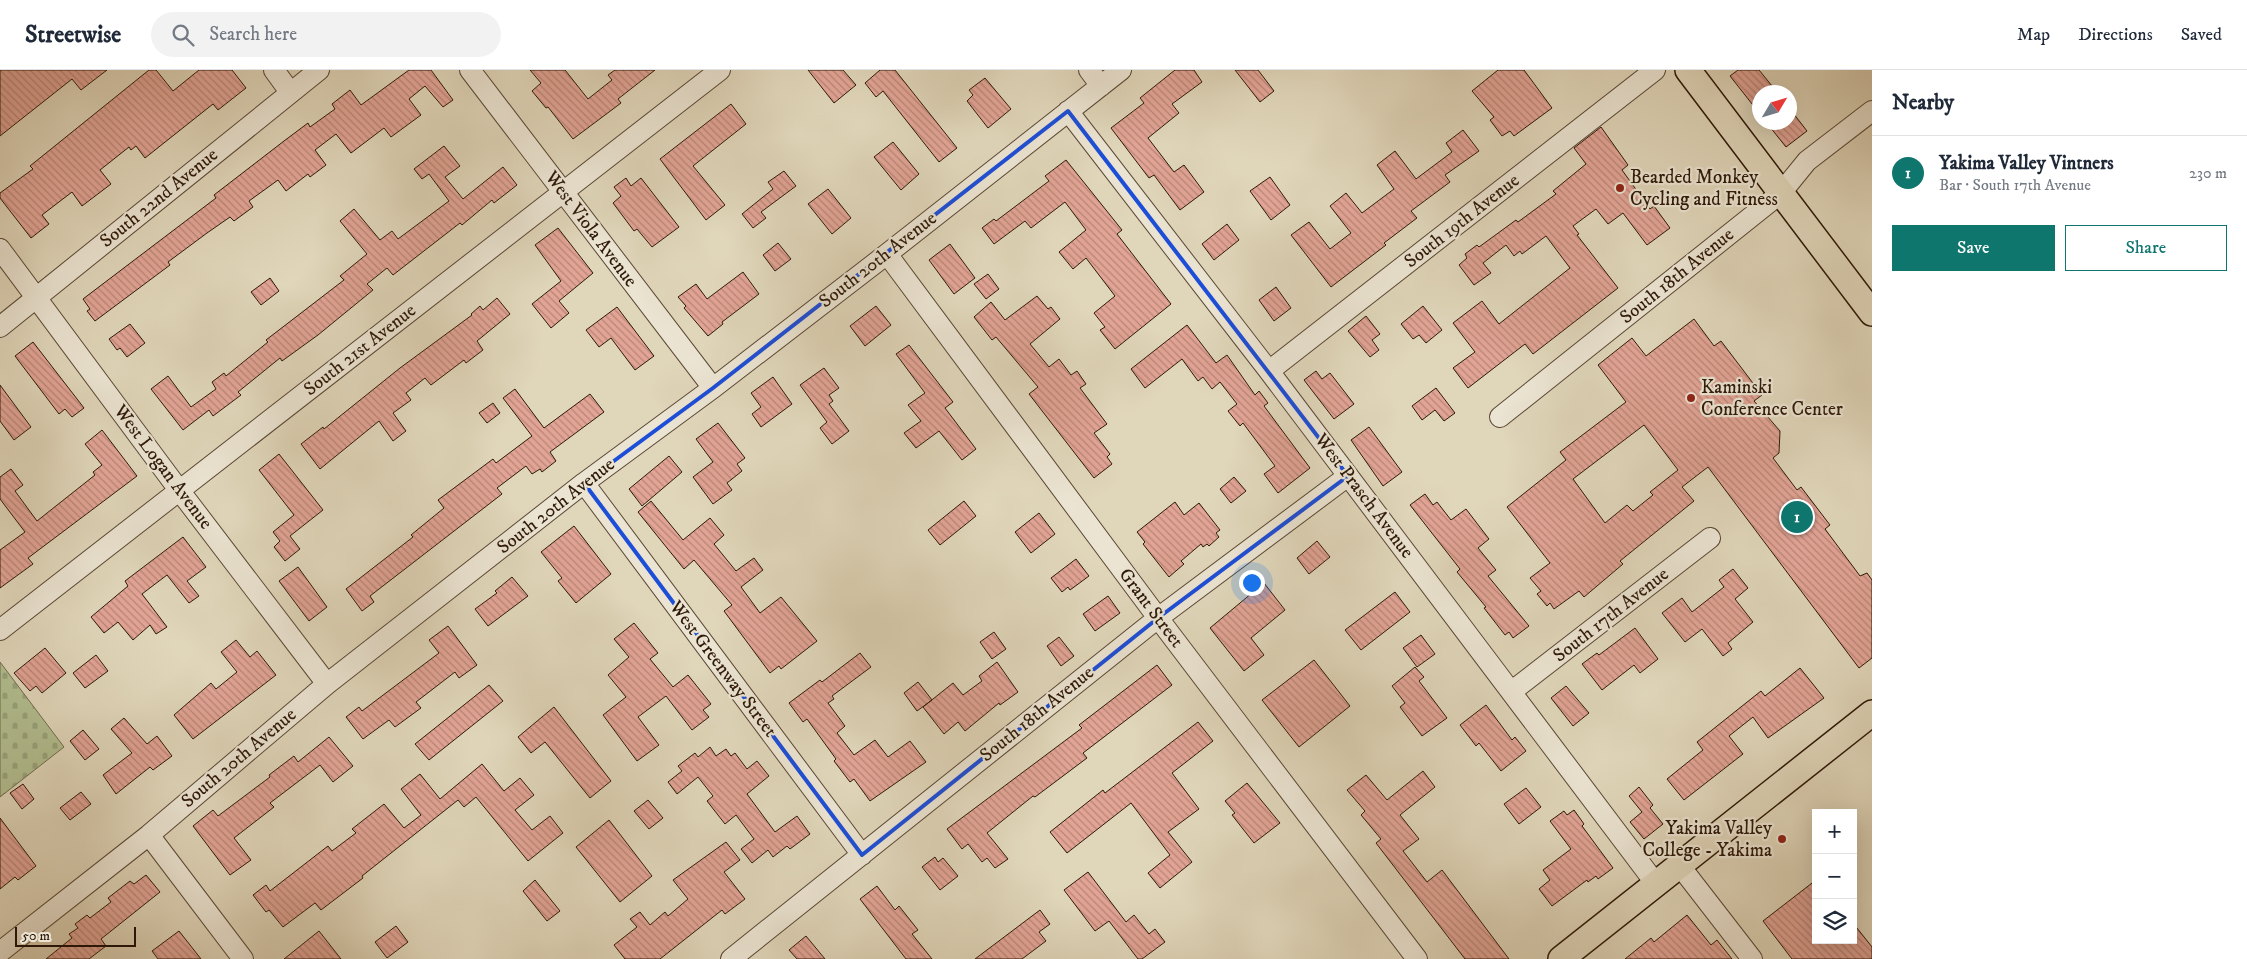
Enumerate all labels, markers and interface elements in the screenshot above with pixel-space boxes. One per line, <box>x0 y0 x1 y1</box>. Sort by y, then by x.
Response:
search box <box>151 12 501 57</box>
text: Streetwise <box>25 20 121 50</box>
icon: search <box>169 21 197 49</box>
text: Search here <box>209 23 297 46</box>
text: Map <box>2017 24 2050 46</box>
text: Directions <box>2078 24 2153 46</box>
text: Saved <box>2181 24 2222 46</box>
north arrow <box>1752 85 1797 130</box>
text: Nearby <box>1892 90 1954 116</box>
street label: South 22nd Avenue <box>95 143 223 253</box>
text: Yakima Valley Vintners <box>1939 152 2114 175</box>
text: 1 <box>1905 163 1911 183</box>
text: 230 m <box>2189 163 2227 183</box>
street label: West Viola Avenue <box>539 166 642 292</box>
place label: Bearded Monkey Cycling and Fitness <box>1630 166 1778 211</box>
street label: South 19th Avenue <box>1400 169 1524 273</box>
text: Bar · South 17th Avenue <box>1939 175 2091 195</box>
marker: Bearded Monkey Cycling and Fitness <box>1614 182 1626 194</box>
street label: South 20th Avenue <box>815 207 942 313</box>
street label: South 18th Avenue <box>1615 223 1739 329</box>
button: Save <box>1892 225 2055 271</box>
button: Share <box>2065 225 2227 271</box>
street label: South 21st Avenue <box>299 299 421 401</box>
place label: Kaminski Conference Center <box>1701 376 1843 421</box>
marker: Kaminski Conference Center <box>1685 392 1697 404</box>
street label: West Logan Avenue <box>108 399 217 534</box>
street label: West Prasch Avenue <box>1309 428 1419 563</box>
street label: South 20th Avenue <box>493 453 620 559</box>
pin: 1 <box>1781 498 1813 536</box>
street label: South 17th Avenue <box>1549 563 1673 667</box>
street label: Grant Street <box>1114 564 1188 652</box>
your location <box>1239 570 1265 596</box>
street label: West Greenway Street <box>664 595 782 742</box>
street label: South 18th Avenue <box>975 661 1099 767</box>
street label: South 20th Avenue <box>177 703 301 813</box>
map controls <box>1812 809 1857 944</box>
button: + <box>1812 809 1857 854</box>
place label: Yakima Valley College - Yakima <box>1642 817 1773 862</box>
marker: Yakima Valley College - Yakima <box>1776 833 1788 845</box>
button: − <box>1812 854 1857 899</box>
button: layers <box>1812 899 1857 944</box>
scale bar <box>15 924 136 947</box>
text: 50 m <box>22 927 50 945</box>

